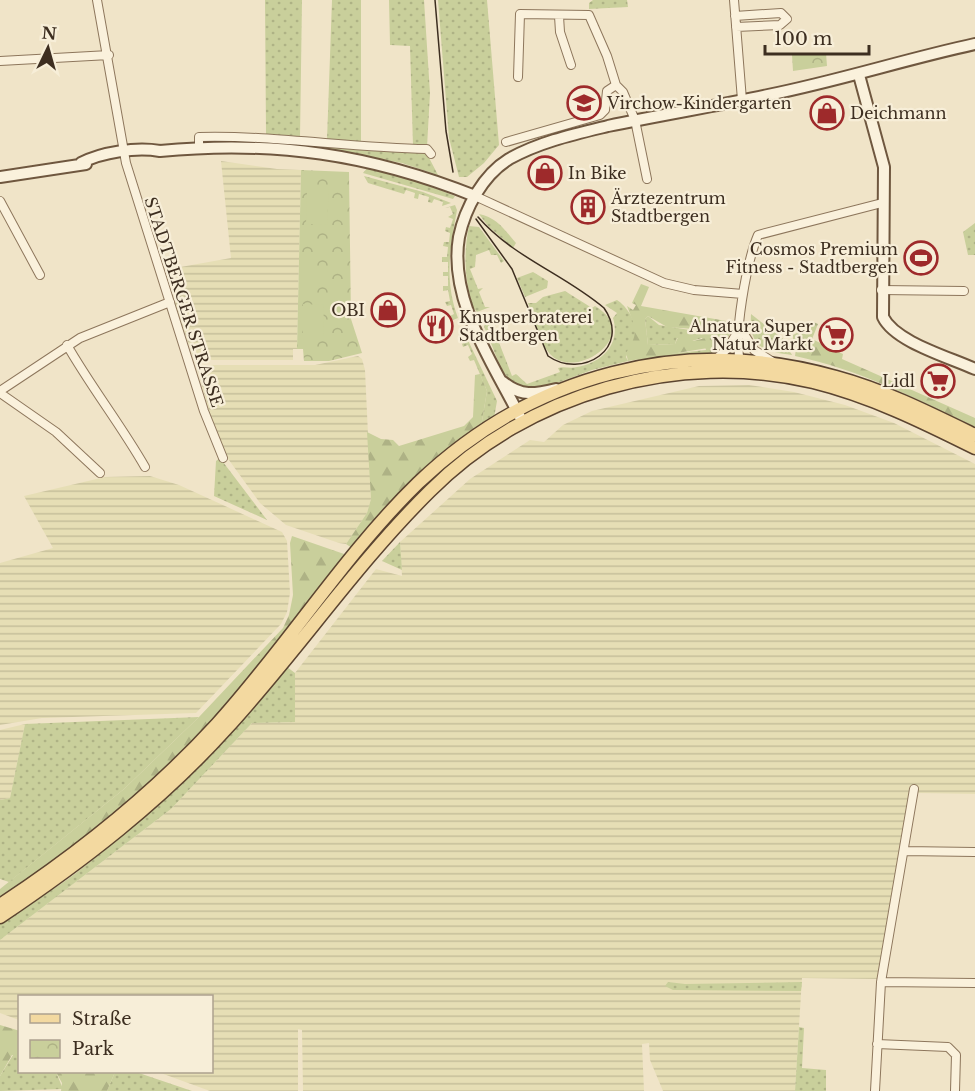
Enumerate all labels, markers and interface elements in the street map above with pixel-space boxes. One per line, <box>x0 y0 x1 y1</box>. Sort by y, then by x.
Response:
north arrow <box>18 18 78 78</box>
scale bar <box>765 18 868 56</box>
text: N <box>41 22 58 44</box>
text: 100 m <box>774 28 832 50</box>
school or university icon: Virchow-Kindergarten <box>566 85 602 121</box>
place label: Virchow-Kindergarten <box>606 93 792 113</box>
shop icon: Deichmann <box>809 95 845 131</box>
place label: Deichmann <box>850 103 946 123</box>
shop icon: In Bike <box>527 155 563 191</box>
place label: In Bike <box>568 163 626 183</box>
place label: Ärztezentrum Stadtbergen <box>610 188 726 226</box>
building icon: Ärztezentrum Stadtbergen <box>570 189 606 225</box>
street label: STADTBERGER STRASSE <box>141 194 227 410</box>
place label: Cosmos Premium Fitness - Stadtbergen <box>726 239 898 277</box>
sports icon: Cosmos Premium Fitness - Stadtbergen <box>903 240 939 276</box>
shop icon: OBI <box>370 292 406 328</box>
place label: OBI <box>331 300 365 320</box>
place label: Knusperbraterei Stadtbergen <box>459 307 593 345</box>
restaurant icon: Knusperbraterei Stadtbergen <box>418 308 454 344</box>
place label: Alnatura Super Natur Markt <box>688 316 813 354</box>
supermarket icon: Alnatura Super Natur Markt <box>818 317 854 353</box>
supermarket icon: Lidl <box>920 363 956 399</box>
place label: Lidl <box>882 371 915 391</box>
legend <box>18 995 213 1073</box>
text: Straße <box>72 1008 132 1030</box>
text: Park <box>72 1038 114 1060</box>

